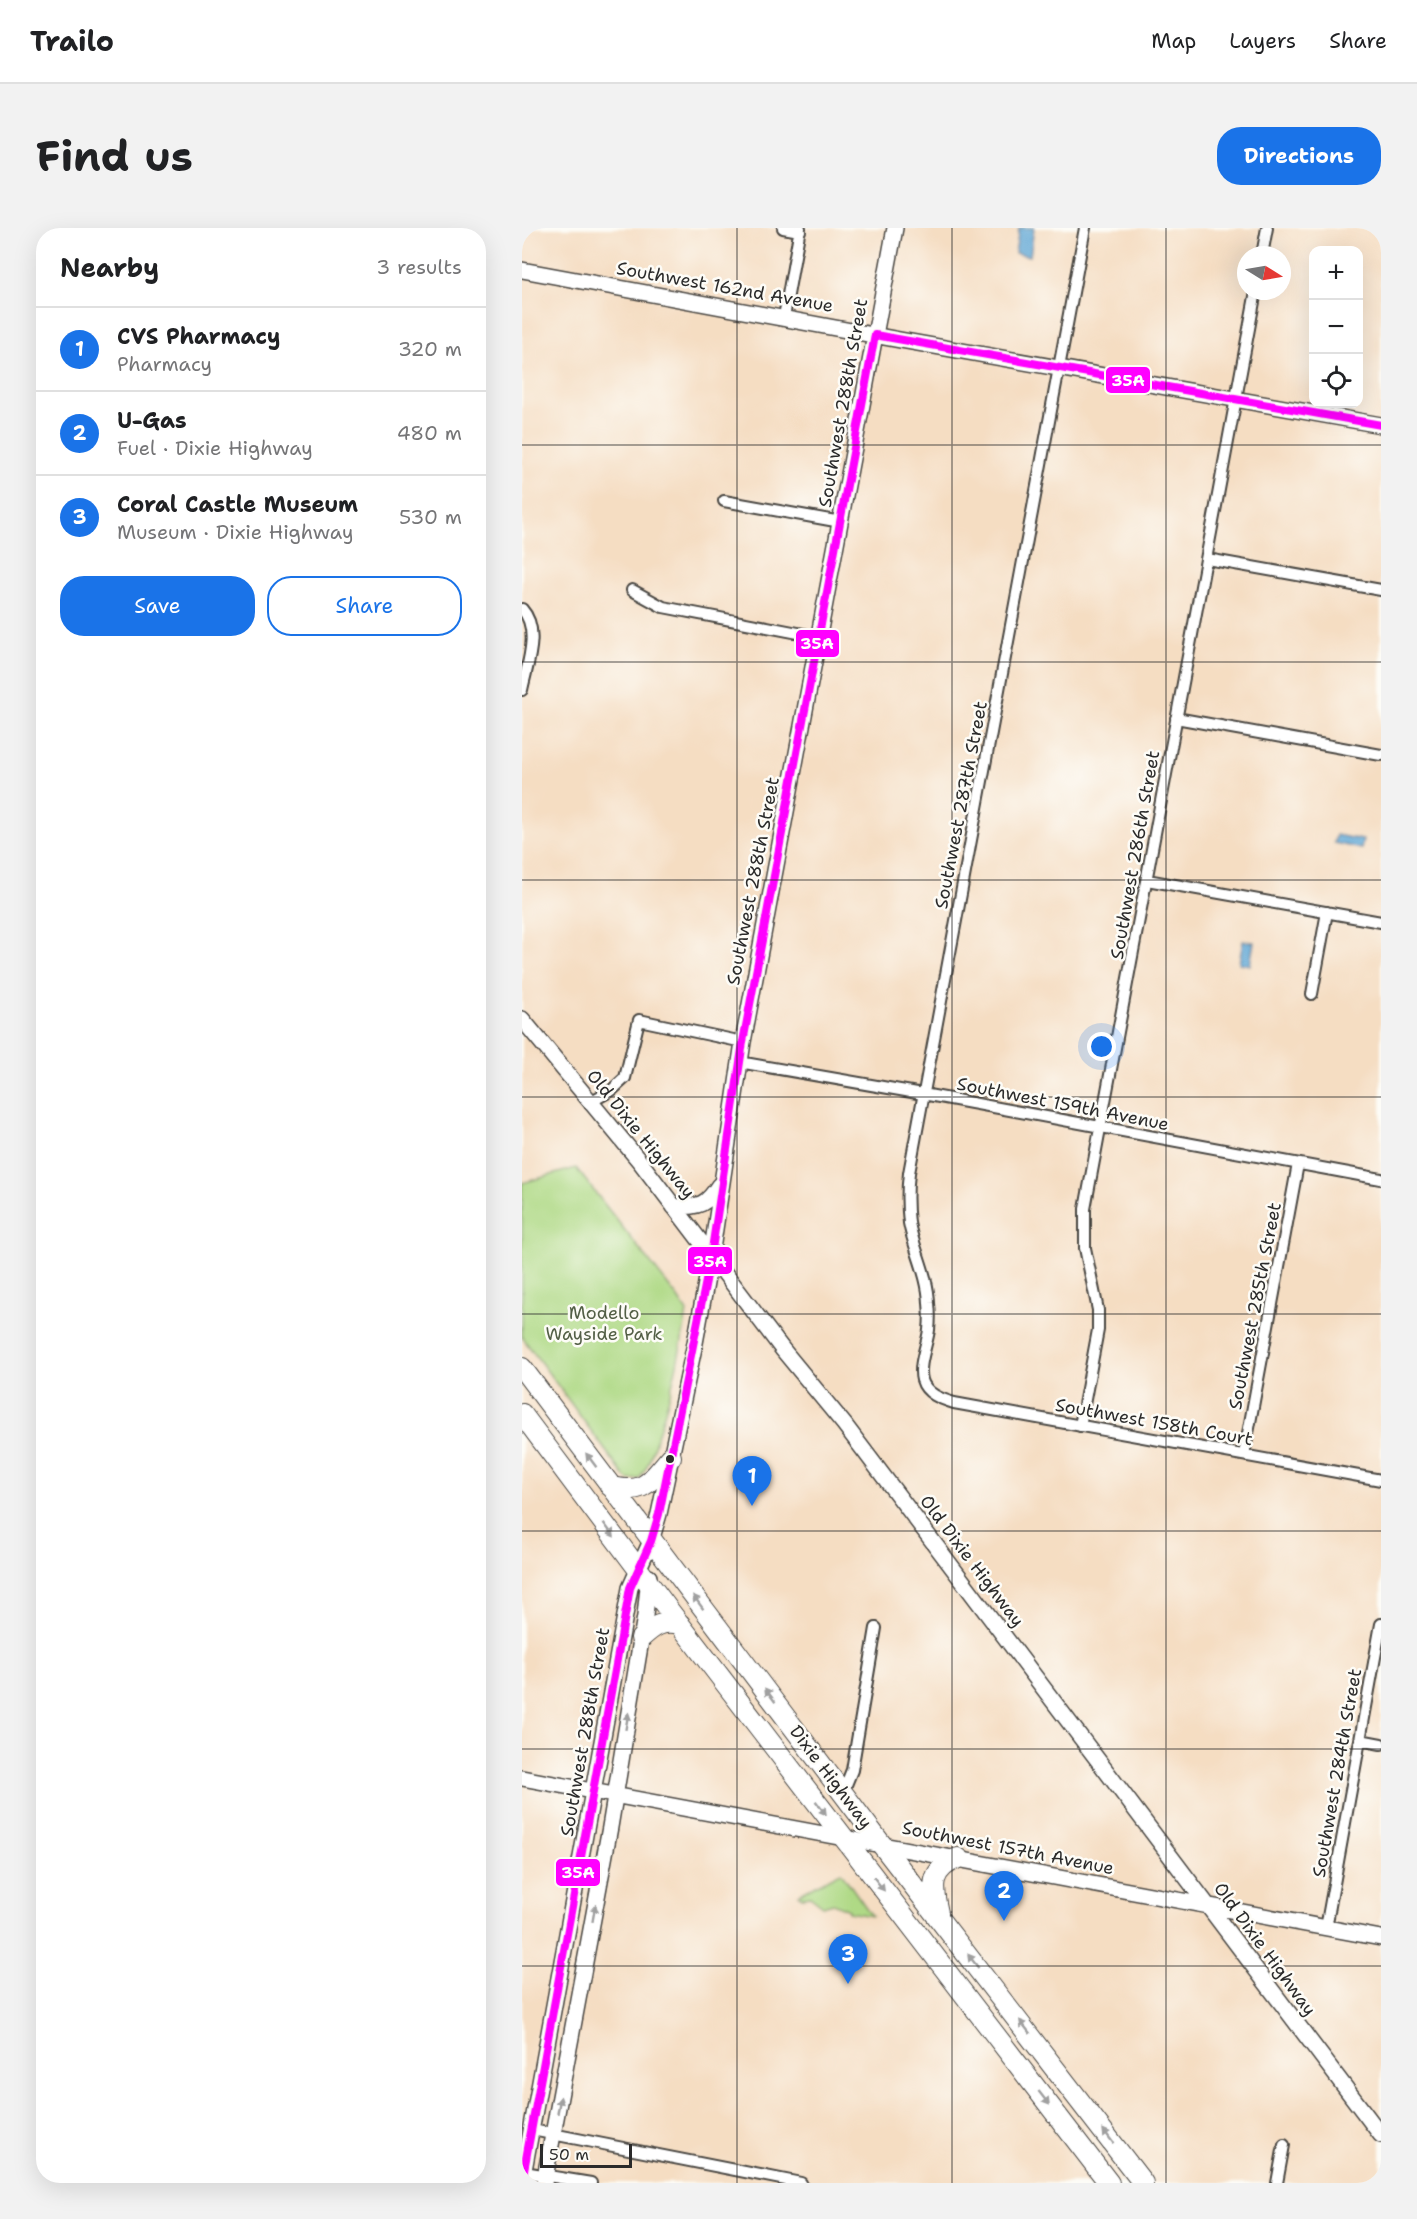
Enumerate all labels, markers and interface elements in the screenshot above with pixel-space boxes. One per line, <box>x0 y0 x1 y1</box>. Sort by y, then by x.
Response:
text: Trailo <box>30 22 114 60</box>
text: Map <box>1151 27 1196 55</box>
text: Layers <box>1229 27 1296 55</box>
text: Share <box>1329 27 1387 55</box>
button: Directions <box>1217 127 1381 185</box>
text: Find us <box>36 128 193 184</box>
north arrow <box>1237 246 1291 300</box>
map controls <box>1309 246 1363 408</box>
button: + <box>1309 246 1363 300</box>
text: Nearby <box>60 250 159 285</box>
text: 3 results <box>376 254 462 280</box>
street label: Southwest 162nd Avenue <box>615 256 835 318</box>
street label: Southwest 288th Street <box>813 297 873 509</box>
button: − <box>1309 300 1363 354</box>
text: CVS Pharmacy <box>117 322 280 351</box>
text: 1 <box>75 336 84 362</box>
text: 320 m <box>398 336 462 362</box>
text: Pharmacy <box>117 351 212 377</box>
button: locate <box>1309 354 1363 408</box>
line badge: 35A <box>1105 366 1151 394</box>
text: 35A <box>1111 370 1145 391</box>
text: U-Gas <box>117 406 187 435</box>
text: 2 <box>73 420 87 446</box>
text: 480 m <box>397 420 462 446</box>
text: Fuel · Dixie Highway <box>117 435 313 461</box>
text: Coral Castle Museum <box>117 490 358 519</box>
text: 3 <box>73 504 87 530</box>
text: 530 m <box>399 504 462 530</box>
text: Museum · Dixie Highway <box>117 519 354 545</box>
button: Save <box>60 576 255 636</box>
button: Share <box>267 576 462 636</box>
line badge: 35A <box>795 629 840 658</box>
text: 35A <box>800 633 834 654</box>
street label: Southwest 287th Street <box>929 699 993 911</box>
street label: Southwest 286th Street <box>1105 749 1165 961</box>
street label: Southwest 288th Street <box>721 775 785 987</box>
your location <box>1087 1032 1116 1061</box>
street label: Old Dixie Highway <box>581 1064 701 1204</box>
street label: Southwest 159th Avenue <box>955 1072 1171 1136</box>
street label: Southwest 285th Street <box>1223 1200 1287 1412</box>
line badge: 35A <box>687 1246 733 1275</box>
text: 35A <box>693 1251 727 1272</box>
park label: Modello Wayside Park <box>545 1301 663 1346</box>
street label: Southwest 158th Court <box>1053 1393 1255 1451</box>
one-way arrow <box>585 1453 597 1469</box>
unlabelled marker <box>664 1453 676 1465</box>
pin: 1 <box>732 1456 772 1506</box>
street label: Old Dixie Highway <box>914 1490 1030 1632</box>
one-way arrow <box>602 1523 614 1538</box>
one-way arrow <box>692 1595 704 1611</box>
street label: Southwest 288th Street <box>555 1626 615 1838</box>
street label: Southwest 284th Street <box>1307 1667 1367 1879</box>
one-way arrow <box>764 1688 776 1703</box>
one-way arrow <box>622 1711 631 1730</box>
street label: Dixie Highway <box>784 1720 878 1834</box>
one-way arrow <box>814 1800 826 1815</box>
street label: Southwest 157th Avenue <box>900 1816 1116 1880</box>
line badge: 35A <box>555 1858 601 1887</box>
text: 35A <box>561 1862 595 1883</box>
pin: 2 <box>984 1872 1024 1921</box>
one-way arrow <box>873 1876 885 1891</box>
street label: Old Dixie Highway <box>1208 1877 1322 2021</box>
one-way arrow <box>590 1903 599 1922</box>
pin: 3 <box>828 1934 868 1984</box>
one-way arrow <box>966 1953 979 1969</box>
one-way arrow <box>1019 2019 1031 2034</box>
one-way arrow <box>1038 2091 1050 2106</box>
one-way arrow <box>555 2095 564 2114</box>
one-way arrow <box>1102 2129 1114 2145</box>
scale bar <box>540 2141 632 2168</box>
text: 50 m <box>549 2144 589 2165</box>

